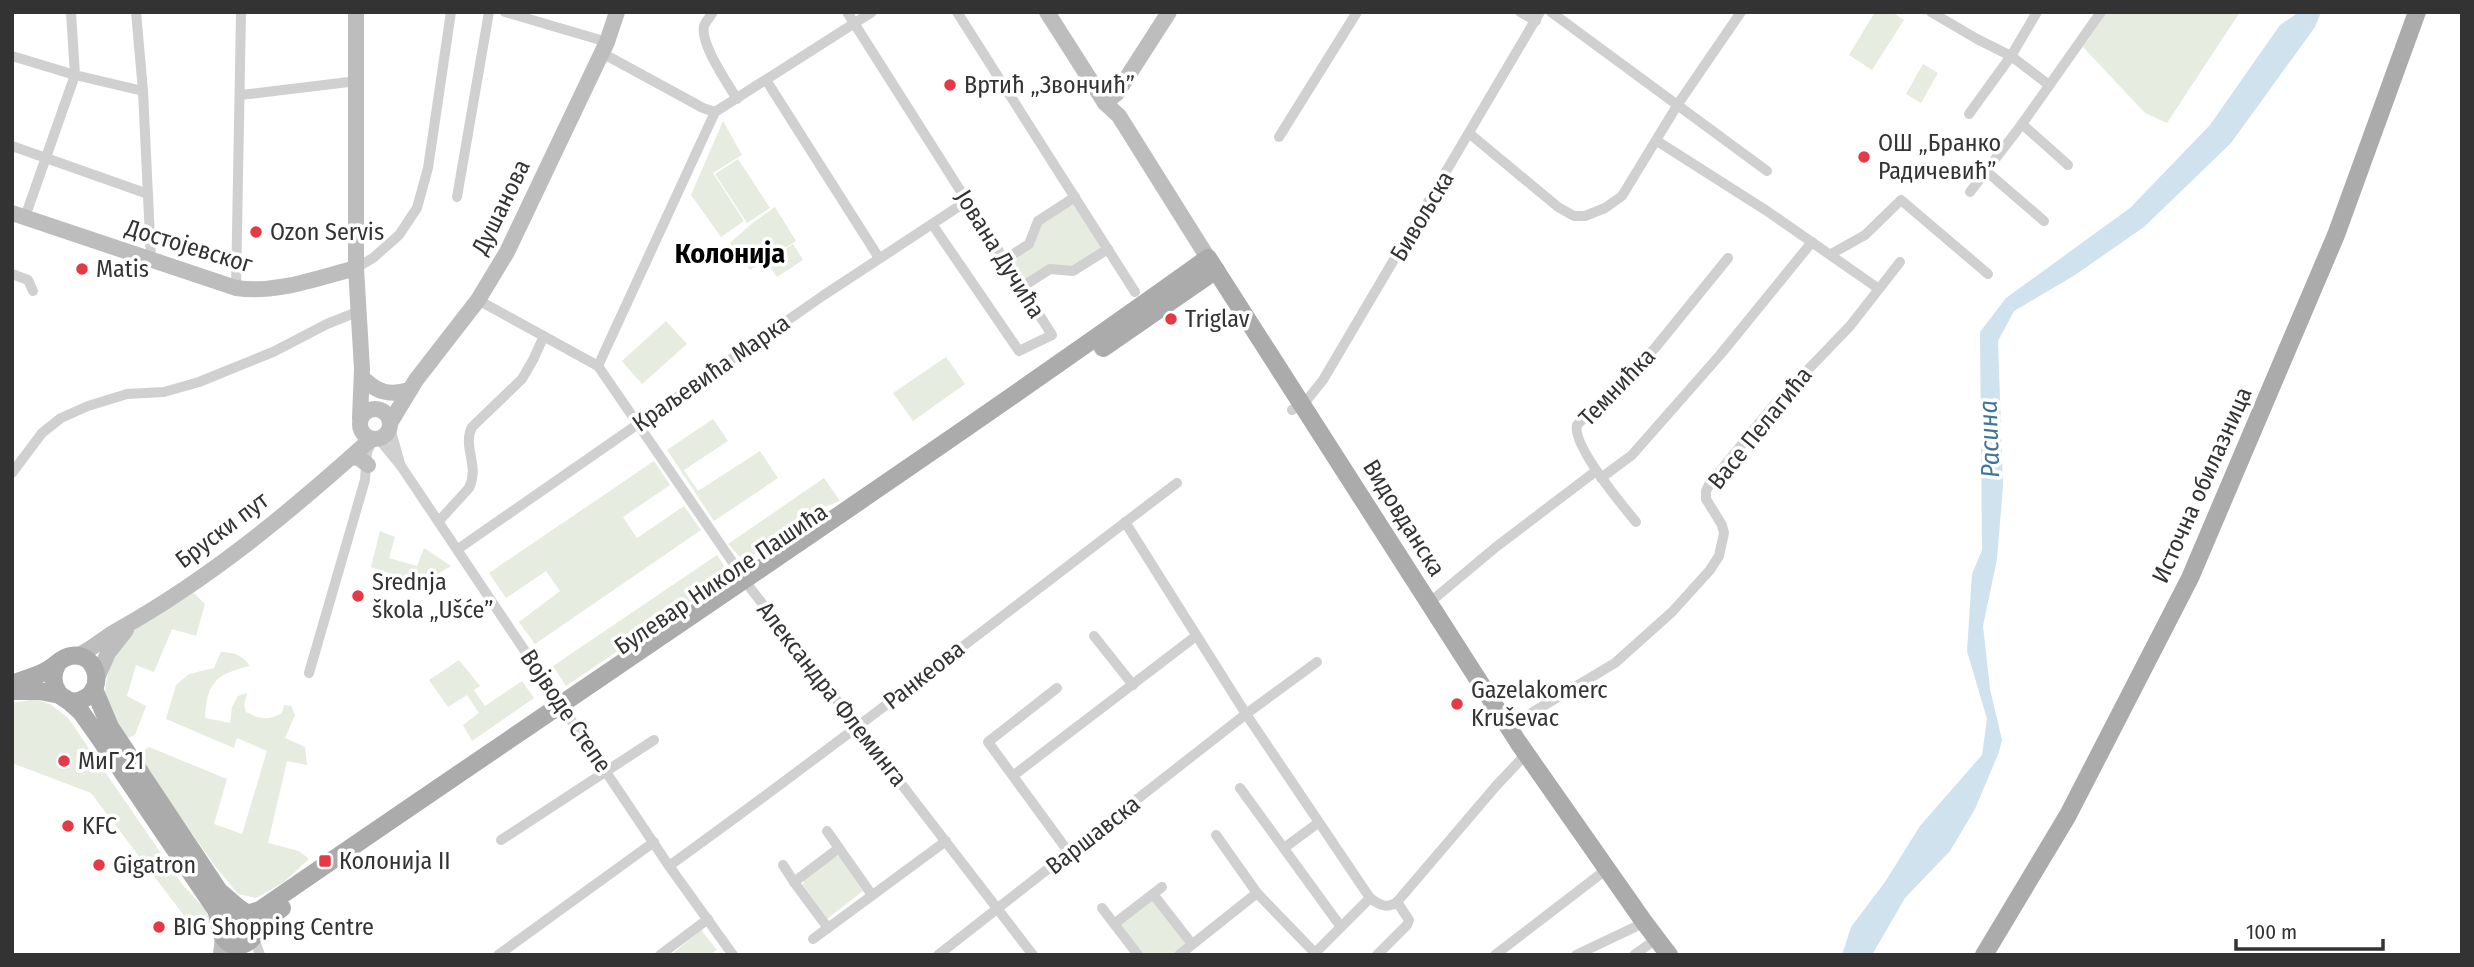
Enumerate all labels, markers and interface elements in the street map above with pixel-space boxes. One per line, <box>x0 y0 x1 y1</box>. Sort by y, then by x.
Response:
place label: Вртић „Звончић” <box>964 71 1135 99</box>
marker: Вртић „Звончић” <box>942 77 958 93</box>
place label: ОШ „Бранко Радичевић” <box>1878 129 2001 185</box>
marker: ОШ „Бранко Радичевић” <box>1856 149 1872 165</box>
street label: Душанова <box>466 155 536 260</box>
street label: Бивољска <box>1384 166 1460 266</box>
street label: Јована Дучића <box>949 185 1051 323</box>
street label: Достојевског <box>121 213 256 279</box>
place label: Ozon Servis <box>270 218 384 246</box>
marker: Ozon Servis <box>248 224 264 240</box>
district label: Колонија <box>675 237 785 270</box>
place label: Matis <box>96 255 149 283</box>
marker: Matis <box>74 261 90 277</box>
place label: Triglav <box>1185 305 1250 333</box>
street label: Краљевића Марка <box>627 308 795 438</box>
marker: Triglav <box>1163 311 1179 327</box>
street label: Темнићка <box>1573 342 1661 432</box>
street label: Васе Пелагића <box>1702 361 1818 495</box>
street label: Источна обилазница <box>2146 383 2258 587</box>
water label: Расина <box>1973 400 2006 478</box>
street label: Видовданска <box>1357 455 1451 581</box>
street label: Бруски пут <box>170 486 274 574</box>
street label: Булевар Николе Пашића <box>609 497 833 661</box>
place label: Srednja škola „Ušće” <box>372 568 493 624</box>
marker: Srednja škola „Ušće” <box>350 588 366 604</box>
street label: Александра Флеминга <box>751 596 913 792</box>
street label: Ранкеова <box>878 635 970 715</box>
street label: Војводе Степе <box>515 644 617 778</box>
place label: Gazelakomerc Kruševac <box>1471 676 1608 732</box>
marker: Gazelakomerc Kruševac <box>1449 696 1465 712</box>
place label: МиГ 21 <box>78 747 144 775</box>
marker: МиГ 21 <box>56 753 72 769</box>
street label: Варшавска <box>1040 790 1146 880</box>
place label: KFC <box>82 812 117 840</box>
marker: KFC <box>60 818 76 834</box>
place label: Колонија II <box>339 847 451 875</box>
place label: Gigatron <box>113 851 196 879</box>
marker: Колонија II <box>317 853 333 869</box>
marker: Gigatron <box>91 857 107 873</box>
scale bar <box>2236 908 2383 952</box>
place label: BIG Shopping Centre <box>173 913 374 941</box>
marker: BIG Shopping Centre <box>151 919 167 935</box>
text: 100 m <box>2246 919 2297 945</box>

